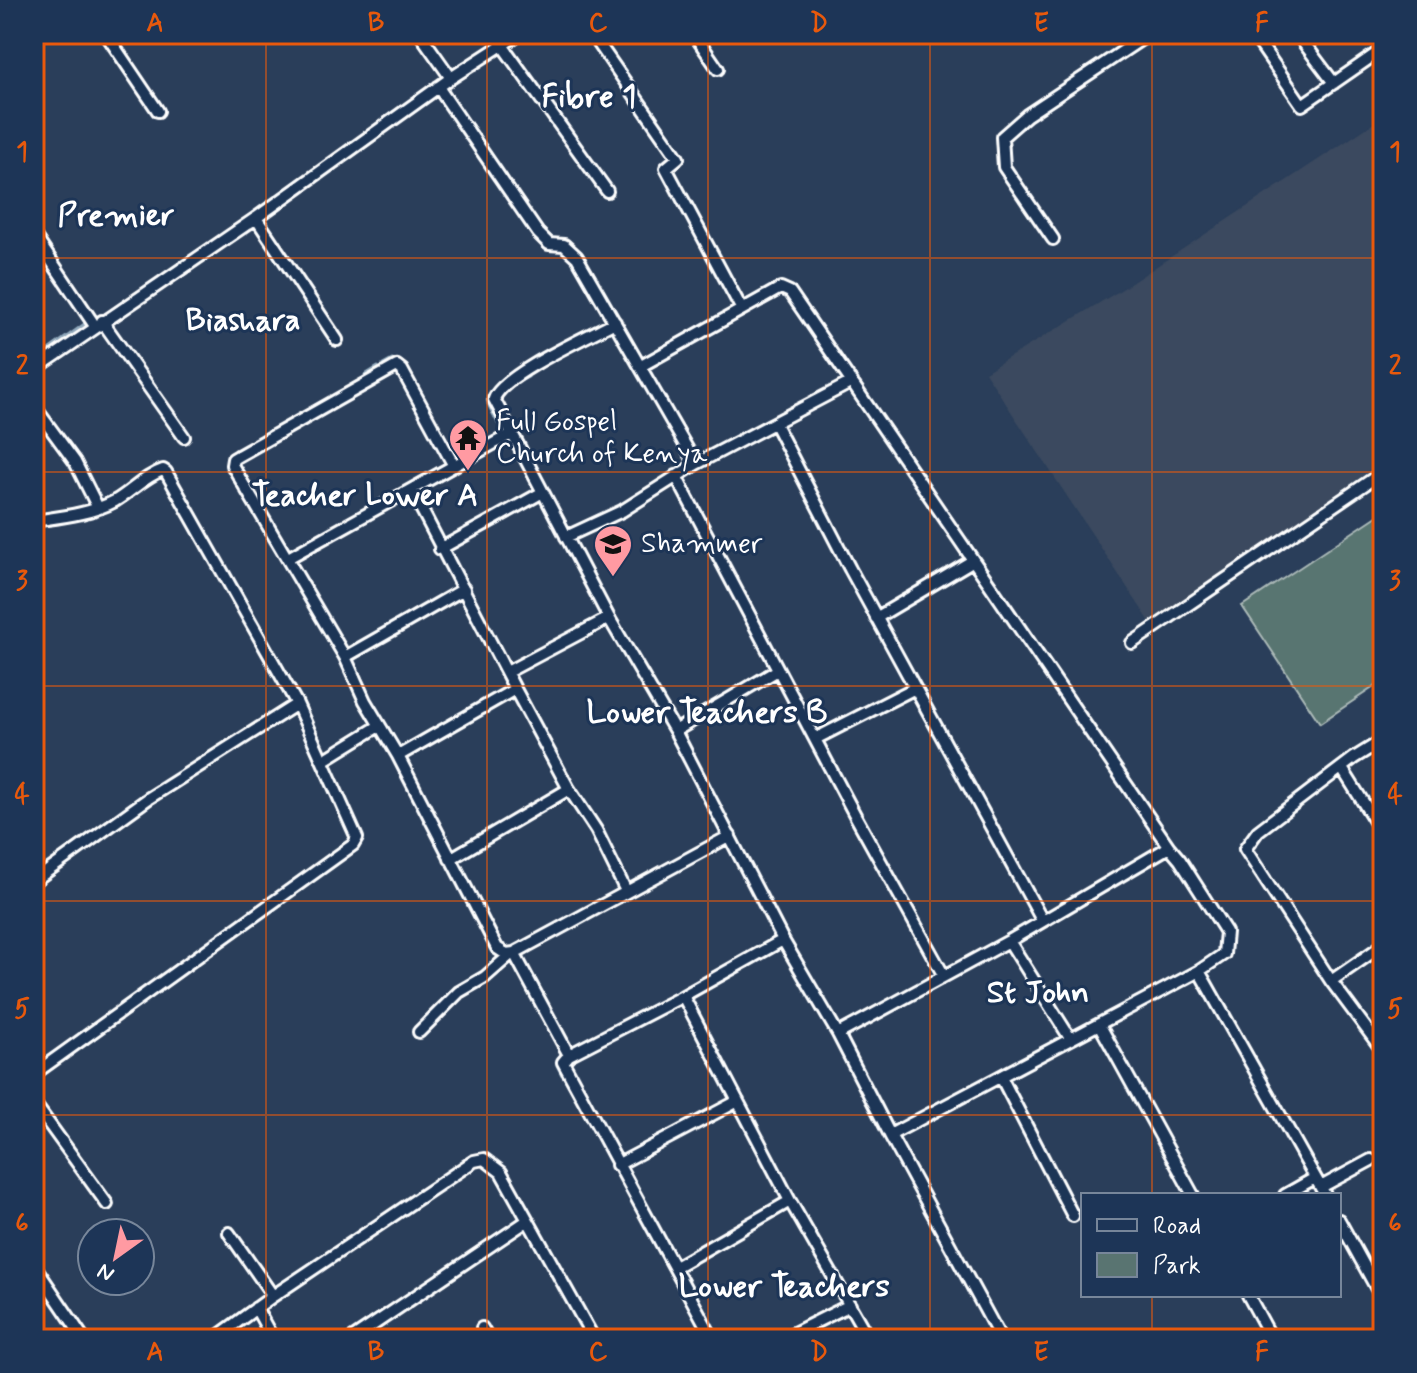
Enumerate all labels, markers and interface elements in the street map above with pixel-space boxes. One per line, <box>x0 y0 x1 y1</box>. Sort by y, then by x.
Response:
text: A <box>146 7 164 41</box>
text: B <box>368 7 384 41</box>
text: C <box>589 7 608 41</box>
text: D <box>810 7 828 41</box>
text: E <box>1033 7 1049 41</box>
text: F <box>1255 7 1269 41</box>
district label: Fibre 1 <box>541 76 637 118</box>
text: 1 <box>16 136 28 170</box>
text: 1 <box>1389 136 1401 170</box>
district label: Premier <box>58 195 175 237</box>
district label: Biashara <box>186 300 300 342</box>
text: 2 <box>16 350 29 384</box>
text: 2 <box>1389 350 1402 384</box>
place label: Full Gospel Church of Kenya <box>496 404 707 473</box>
temple icon: Full Gospel Church of Kenya <box>447 417 489 472</box>
district label: Teacher Lower A <box>252 475 478 517</box>
school or university icon: Shammer <box>592 523 634 578</box>
place label: Shammer <box>641 526 763 563</box>
text: 3 <box>16 565 28 599</box>
text: 3 <box>1389 565 1401 599</box>
district label: Lower Teachers B <box>587 692 827 734</box>
text: 4 <box>14 779 30 813</box>
text: 4 <box>1387 779 1403 813</box>
district label: St John <box>987 972 1089 1014</box>
text: 5 <box>14 993 30 1027</box>
text: 5 <box>1387 993 1403 1027</box>
legend <box>1081 1193 1341 1297</box>
text: 6 <box>15 1207 29 1241</box>
text: 6 <box>1388 1207 1402 1241</box>
text: Road <box>1153 1211 1201 1242</box>
north arrow <box>76 1217 156 1297</box>
text: Park <box>1153 1251 1201 1282</box>
text: N <box>92 1256 120 1288</box>
district label: Lower Teachers <box>678 1266 890 1308</box>
text: A <box>146 1336 164 1370</box>
text: B <box>368 1336 384 1370</box>
text: C <box>589 1336 608 1370</box>
text: D <box>810 1336 828 1370</box>
text: E <box>1033 1336 1049 1370</box>
text: F <box>1255 1336 1269 1370</box>

